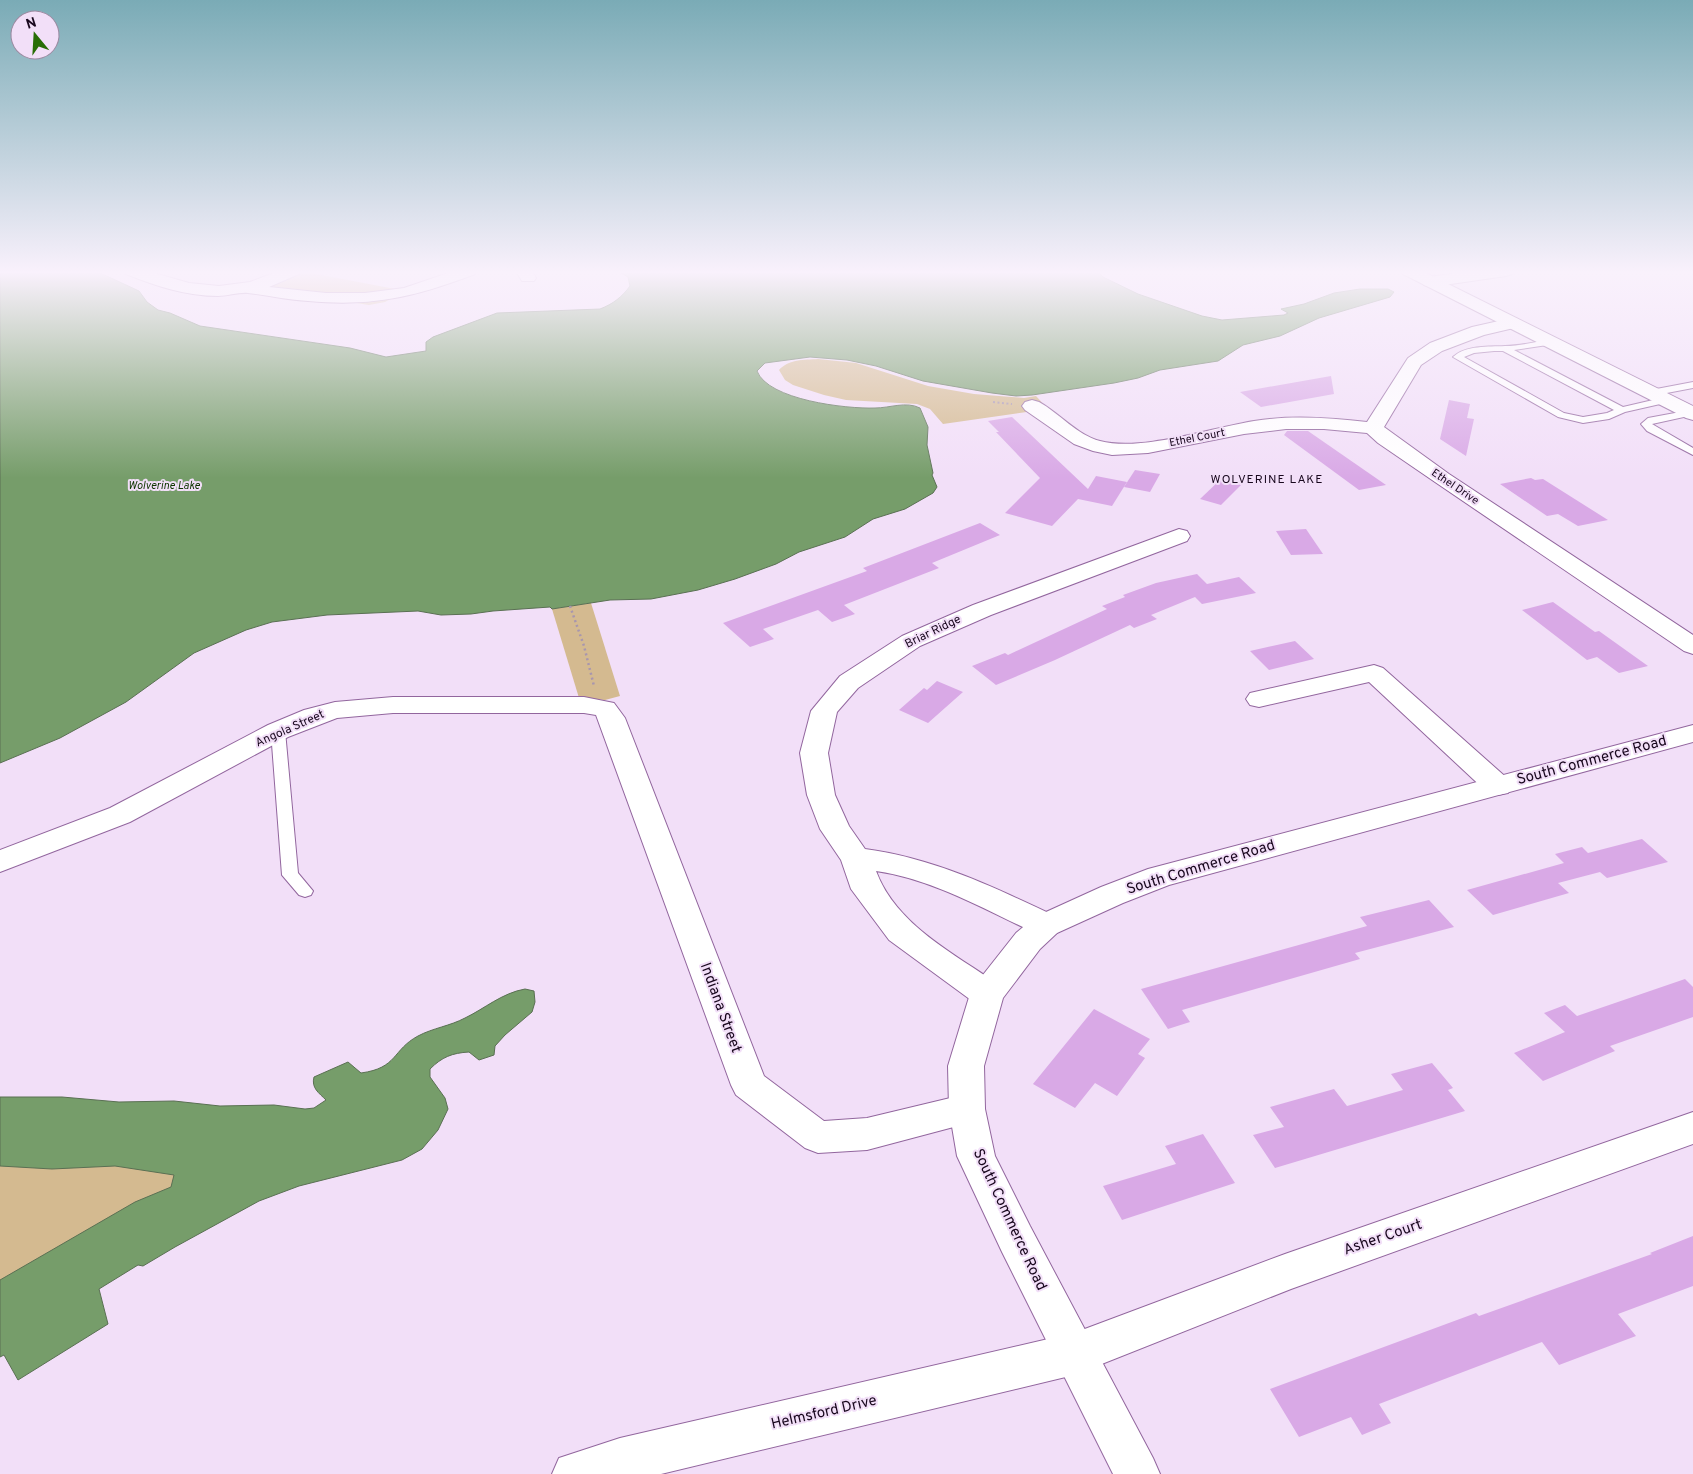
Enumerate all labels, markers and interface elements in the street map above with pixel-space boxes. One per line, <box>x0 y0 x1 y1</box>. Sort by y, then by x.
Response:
north arrow <box>10 10 60 60</box>
text: N <box>24 14 39 34</box>
street label: Ethel Court <box>1168 426 1226 450</box>
street label: Ethel Drive <box>1429 466 1481 508</box>
district label: WOLVERINE LAKE <box>1211 472 1323 488</box>
water label: Wolverine Lake <box>128 479 200 493</box>
street label: Briar Ridge <box>902 612 964 652</box>
street label: Angola Street <box>253 707 327 751</box>
street label: South Commerce Road <box>1515 732 1669 790</box>
street label: South Commerce Road <box>1124 836 1278 900</box>
street label: Indiana Street <box>695 960 745 1056</box>
street label: South Commerce Road <box>968 1146 1050 1294</box>
street label: Asher Court <box>1341 1216 1425 1260</box>
street label: Helmsford Drive <box>769 1392 879 1434</box>

